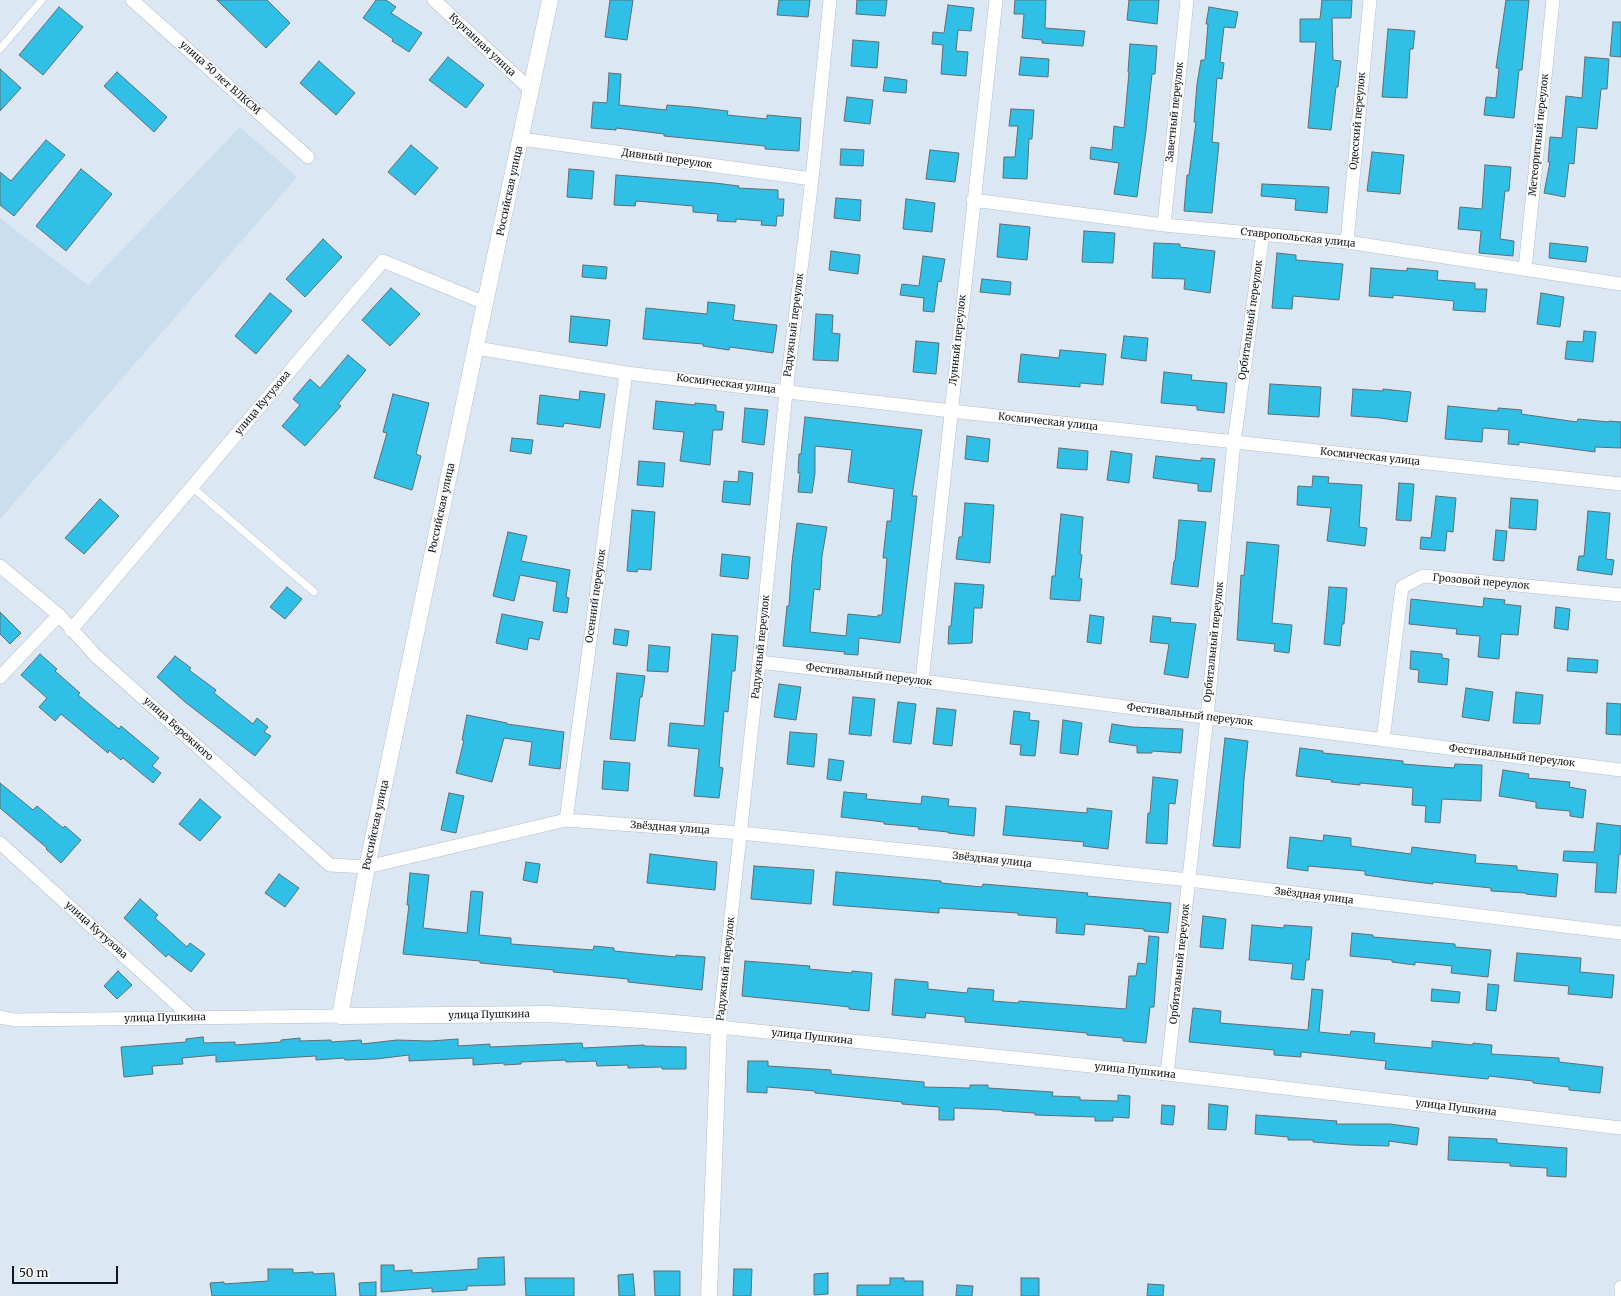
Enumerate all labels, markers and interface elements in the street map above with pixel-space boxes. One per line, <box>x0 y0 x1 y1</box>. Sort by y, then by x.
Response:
street label: Курганная улица <box>446 11 518 79</box>
street label: улица 50 лет ВЛКСМ <box>177 39 263 117</box>
street label: Заветный переулок <box>1164 61 1186 163</box>
street label: Одесский переулок <box>1348 72 1368 170</box>
street label: Метеоритный переулок <box>1527 73 1551 197</box>
street label: Российская улица <box>495 145 525 237</box>
street label: Дивный переулок <box>621 147 713 171</box>
street label: Ставропольская улица <box>1240 226 1356 250</box>
street label: Орбитальный переулок <box>1237 259 1265 381</box>
street label: Радужный переулок <box>782 272 806 378</box>
street label: Лунный переулок <box>947 294 969 386</box>
street label: улица Кутузова <box>233 369 293 437</box>
street label: Космическая улица <box>676 372 776 396</box>
street label: Космическая улица <box>998 411 1098 433</box>
street label: Космическая улица <box>1320 446 1420 468</box>
street label: Российская улица <box>427 462 457 554</box>
street label: Осенний переулок <box>583 548 609 644</box>
street label: Грозовой переулок <box>1432 572 1530 592</box>
street label: Орбитальный переулок <box>1202 581 1226 703</box>
street label: Радужный переулок <box>750 594 772 700</box>
street label: Фестивальный переулок <box>805 661 933 689</box>
street label: улица Бережного <box>141 695 215 763</box>
street label: Фестивальный переулок <box>1126 701 1254 729</box>
street label: Фестивальный переулок <box>1448 742 1576 770</box>
street label: Российская улица <box>361 779 391 871</box>
street label: Звёздная улица <box>630 819 710 837</box>
street label: Звёздная улица <box>952 850 1032 870</box>
street label: Звёздная улица <box>1274 885 1354 907</box>
street label: улица Кутузова <box>62 899 130 961</box>
street label: Орбитальный переулок <box>1168 903 1192 1025</box>
street label: Радужный переулок <box>715 916 737 1022</box>
street label: улица Пушкина <box>448 1008 530 1022</box>
street label: улица Пушкина <box>124 1011 206 1025</box>
street label: улица Пушкина <box>771 1027 853 1047</box>
street label: улица Пушкина <box>1094 1061 1176 1081</box>
street label: улица Пушкина <box>1415 1097 1497 1119</box>
scale bar <box>14 1258 120 1284</box>
text: 50 m <box>19 1265 48 1280</box>

